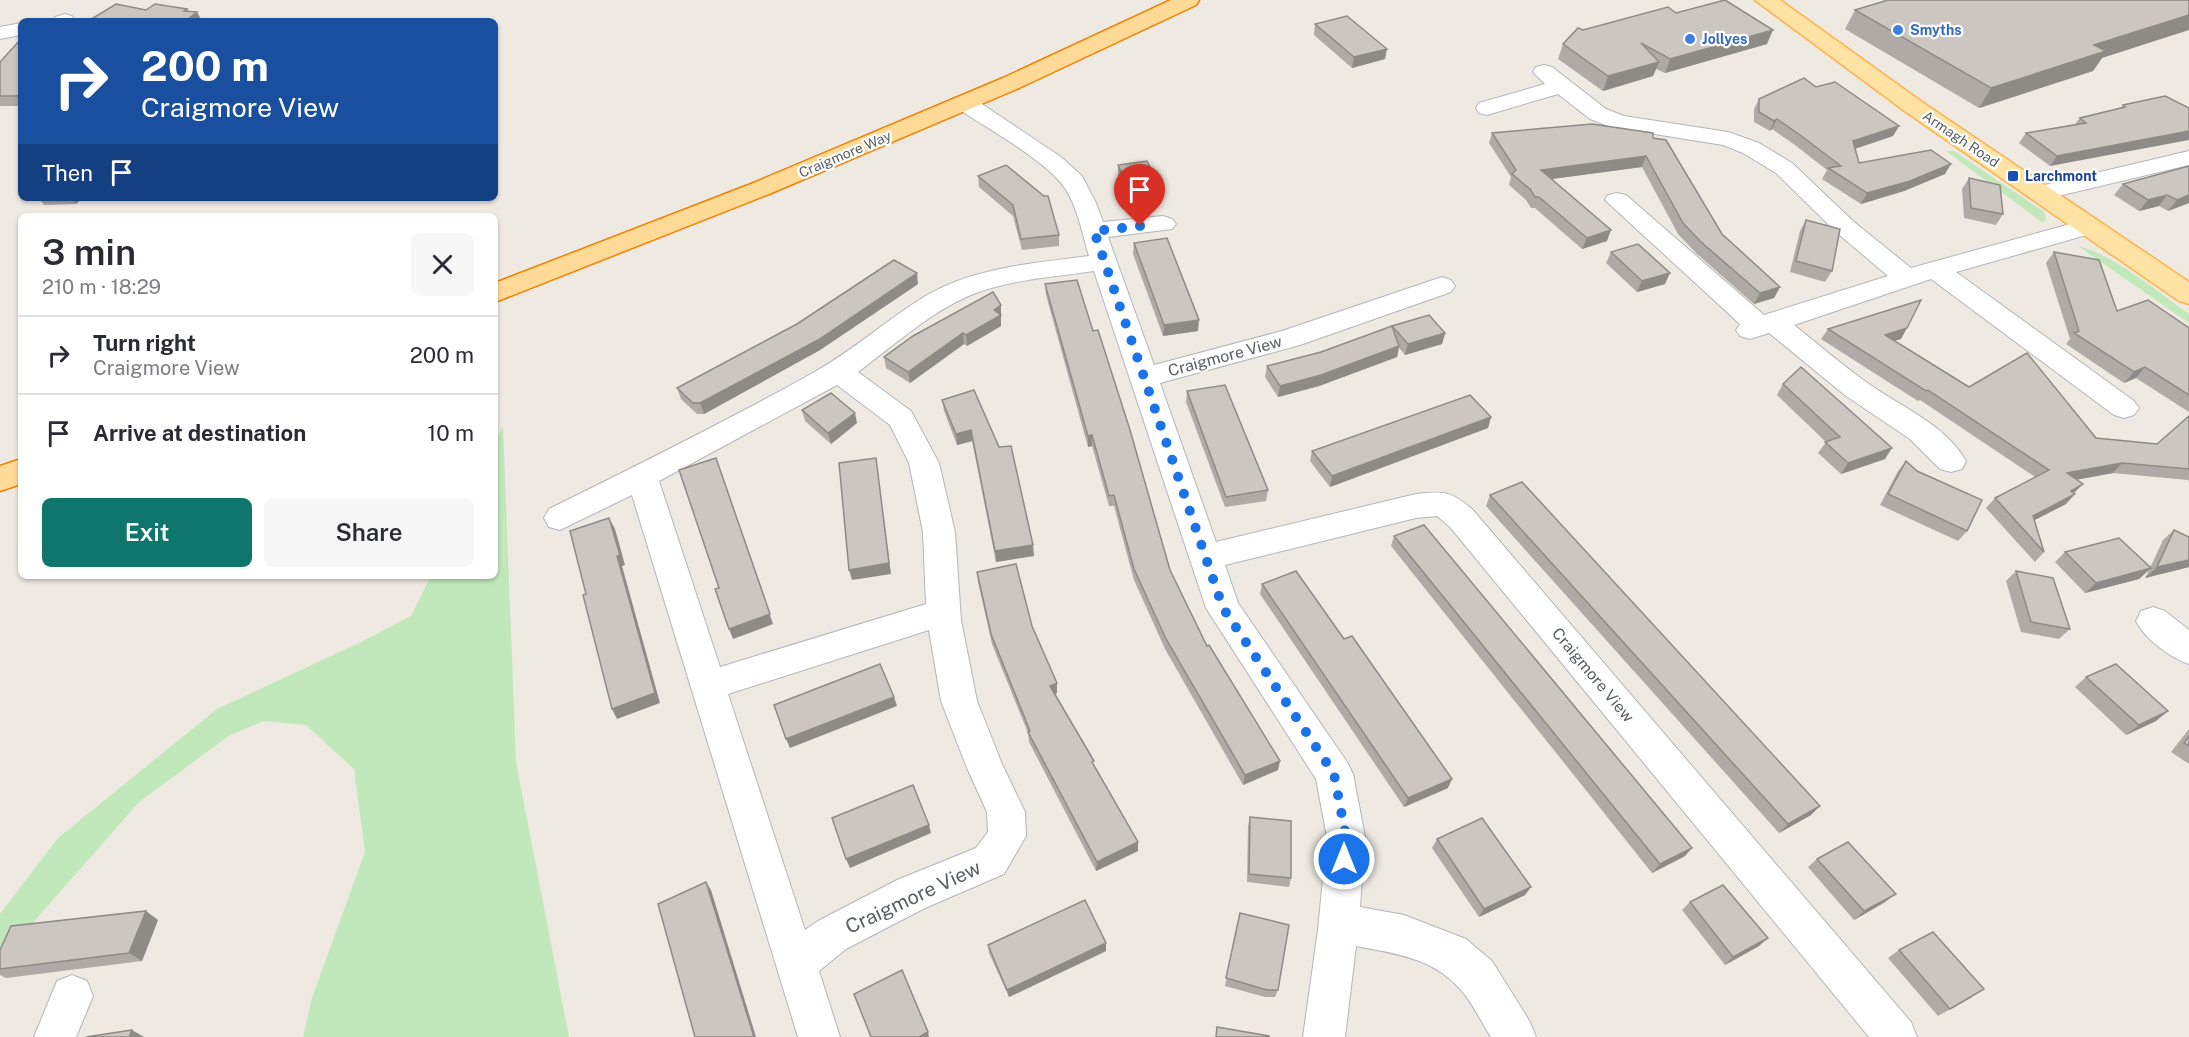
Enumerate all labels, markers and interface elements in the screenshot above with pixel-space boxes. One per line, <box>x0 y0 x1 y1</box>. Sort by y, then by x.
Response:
place label: Smyths <box>1910 22 1962 38</box>
marker: Smyths <box>1891 23 1905 37</box>
place label: Jollyes <box>1702 31 1747 47</box>
marker: Jollyes <box>1683 32 1697 46</box>
text: 200 m <box>141 41 269 90</box>
icon: right <box>42 42 120 120</box>
text: Craigmore View <box>141 91 339 123</box>
street label: Armagh Road <box>1920 108 2002 170</box>
street label: Craigmore Way <box>796 127 894 181</box>
icon: arrive <box>105 156 138 189</box>
text: Then <box>42 160 93 186</box>
pin <box>1114 164 1165 226</box>
place label: Larchmont <box>2025 168 2097 184</box>
marker: Larchmont <box>2006 169 2020 183</box>
icon: arrive <box>1123 173 1156 206</box>
text: 3 min <box>42 231 136 273</box>
button: close <box>411 233 474 296</box>
text: 210 m · 18:29 <box>42 275 161 299</box>
text: Turn right <box>93 330 196 356</box>
street label: Craigmore View <box>1166 332 1285 380</box>
icon: right <box>42 339 75 372</box>
text: 200 m <box>410 342 474 368</box>
text: Craigmore View <box>93 356 240 380</box>
icon: arrive <box>42 417 75 450</box>
text: Arrive at destination <box>93 420 306 446</box>
text: 10 m <box>427 420 474 446</box>
button: Exit <box>42 498 252 567</box>
button: Share <box>264 498 474 567</box>
street label: Craigmore View <box>1548 624 1638 726</box>
position arrow <box>1312 827 1376 891</box>
street label: Craigmore View <box>841 855 985 939</box>

